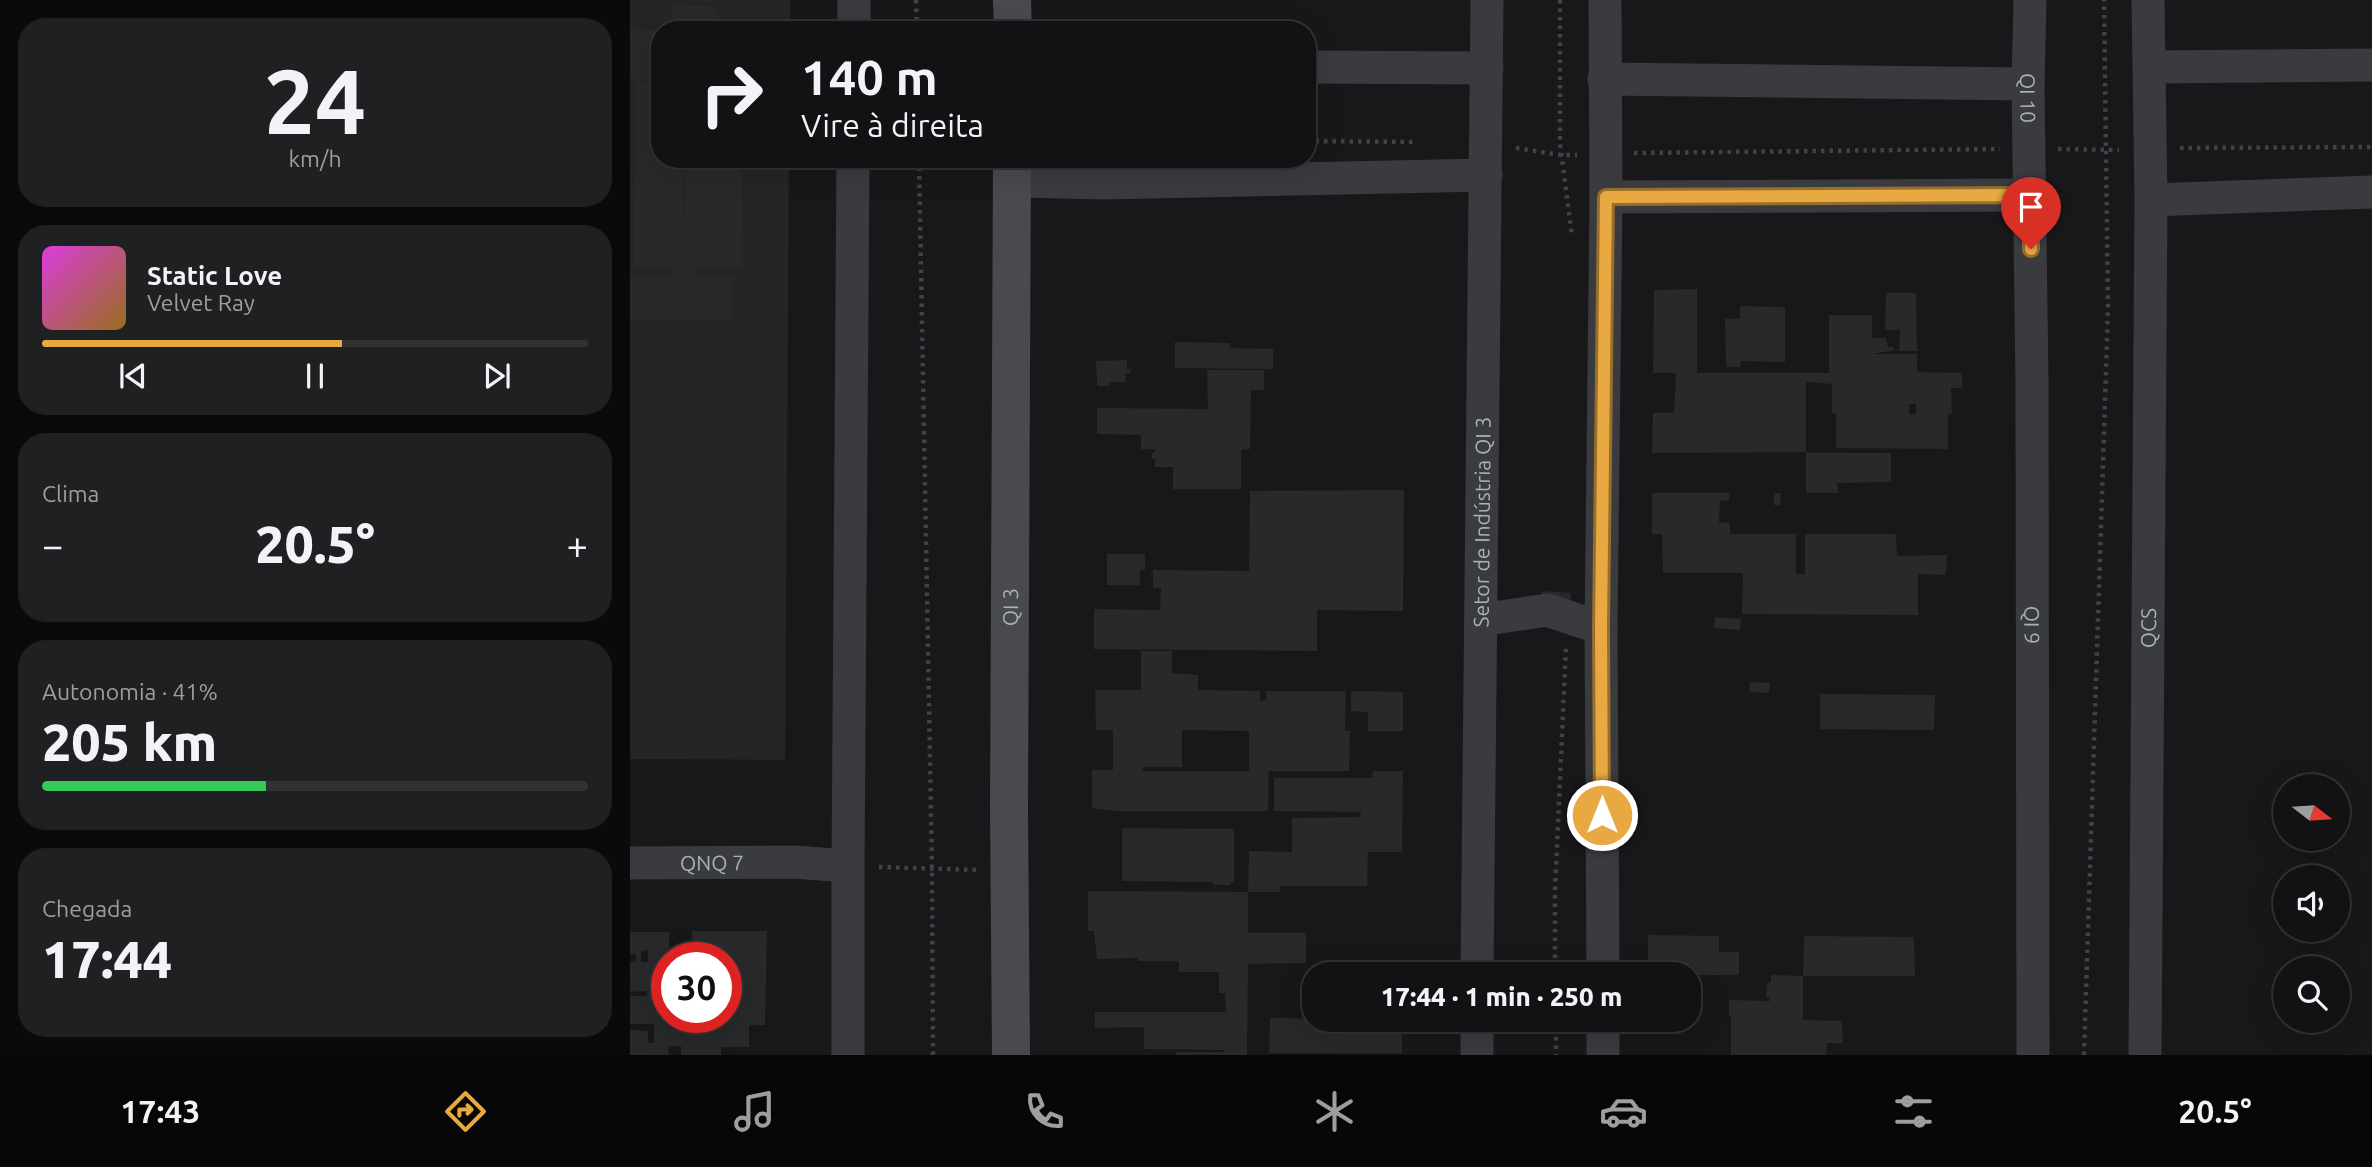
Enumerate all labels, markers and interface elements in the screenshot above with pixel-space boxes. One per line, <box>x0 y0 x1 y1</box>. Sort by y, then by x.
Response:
text: 24 <box>264 49 366 151</box>
icon: right <box>686 49 777 140</box>
text: 140 m <box>801 49 938 104</box>
street label: QI 10 <box>2016 73 2041 123</box>
text: Vire à direita <box>801 107 984 143</box>
text: km/h <box>288 146 342 171</box>
pin <box>2001 177 2061 249</box>
icon: arrive <box>2012 188 2050 226</box>
text: Static Love <box>147 261 282 290</box>
text: Velvet Ray <box>147 290 255 315</box>
icon: previous <box>114 357 152 395</box>
icon: pause <box>296 357 334 395</box>
icon: next <box>478 357 516 395</box>
street label: Setor de Indústria QI 3 <box>1469 417 1495 628</box>
text: Clima <box>42 481 99 506</box>
text: 20.5° <box>255 515 375 573</box>
text: − <box>42 524 63 566</box>
text: + <box>567 524 588 566</box>
street label: QI 3 <box>998 588 1022 626</box>
street label: QI 9 <box>2020 606 2044 644</box>
street label: QCS <box>2136 608 2160 648</box>
text: Autonomia · 41% <box>42 679 218 704</box>
text: 205 km <box>42 713 217 771</box>
north arrow <box>2273 774 2350 850</box>
map controls <box>2273 774 2350 1033</box>
position arrow <box>1565 778 1639 852</box>
street label: QNQ 7 <box>680 850 744 875</box>
button: sound <box>2273 865 2350 942</box>
text: Chegada <box>42 896 132 921</box>
text: 17:44 <box>42 930 172 988</box>
speed limit sign: 30 <box>651 942 742 1033</box>
button: search <box>2273 956 2350 1033</box>
text: 17:44 · 1 min · 250 m <box>1381 982 1622 1011</box>
icon: directions <box>441 1087 490 1136</box>
icon: music <box>730 1087 779 1136</box>
icon: phone <box>1020 1087 1069 1136</box>
icon: climate <box>1310 1087 1359 1136</box>
icon: car <box>1599 1087 1648 1136</box>
icon: filters <box>1889 1087 1938 1136</box>
text: 17:43 <box>120 1093 200 1129</box>
text: 20.5° <box>2178 1093 2252 1129</box>

